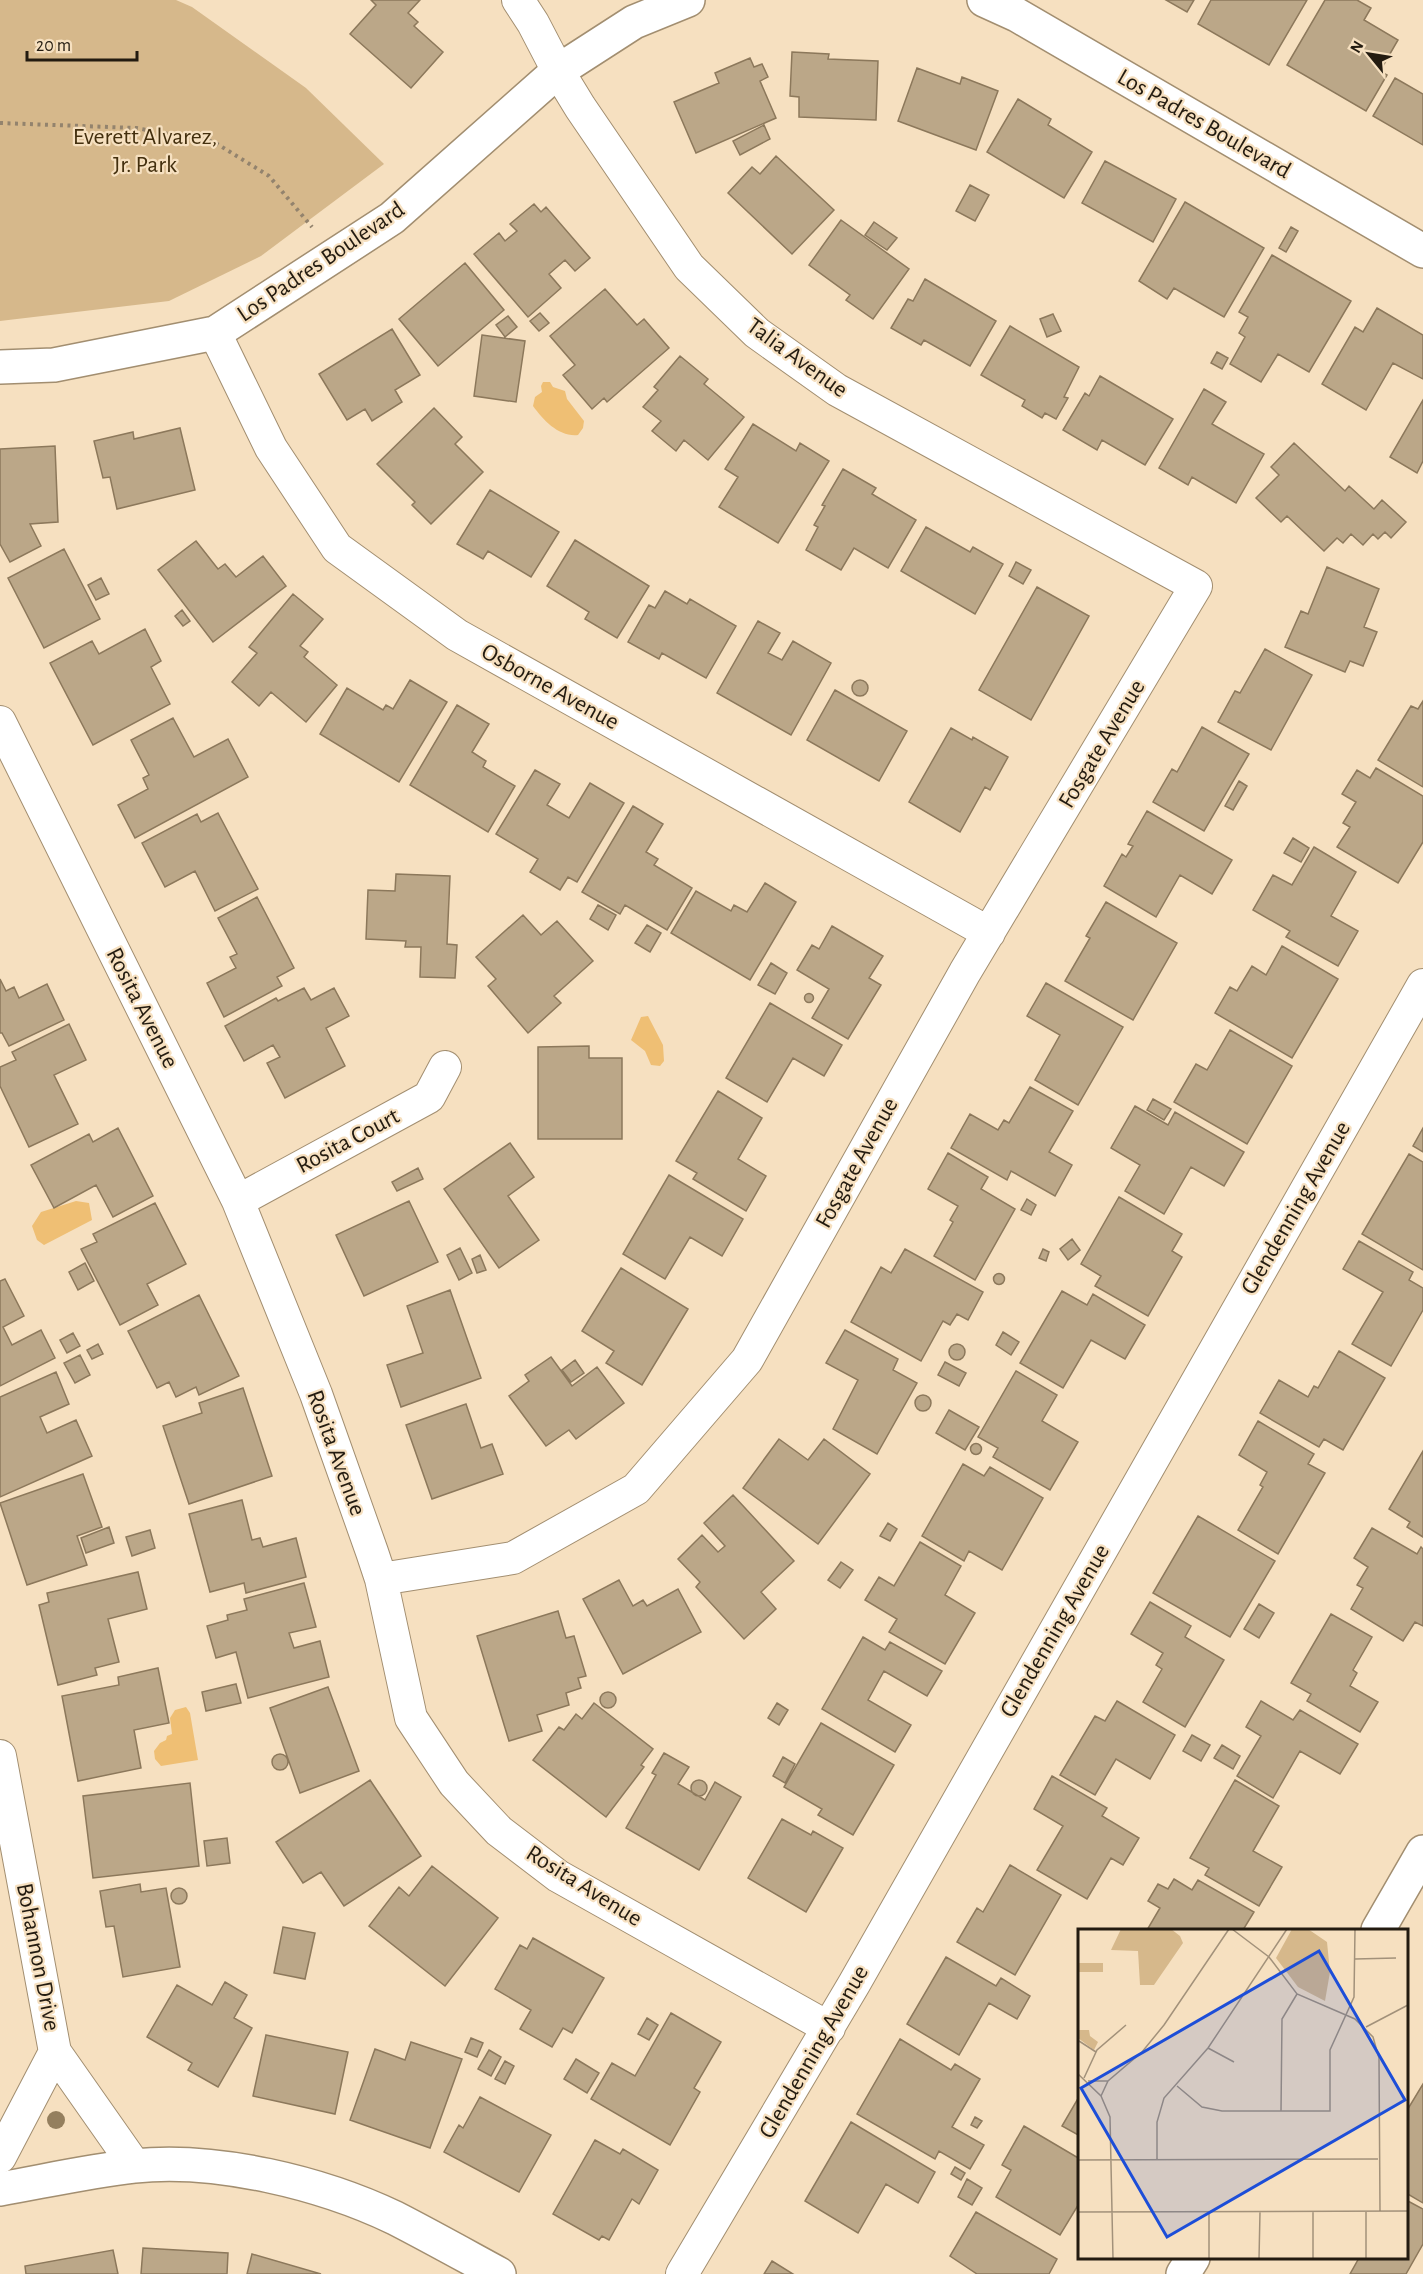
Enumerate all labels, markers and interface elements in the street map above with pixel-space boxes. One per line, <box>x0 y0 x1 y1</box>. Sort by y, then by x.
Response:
scale bar <box>27 24 136 62</box>
north arrow <box>1339 24 1399 84</box>
text: 20 m <box>36 37 71 55</box>
text: N <box>1347 38 1367 56</box>
street label: Los Padres Boulevard <box>1113 65 1295 183</box>
park label: Everett Alvarez, Jr. Park <box>73 125 217 177</box>
street label: Los Padres Boulevard <box>233 197 409 327</box>
street label: Talia Avenue <box>742 314 852 402</box>
street label: Osborne Avenue <box>477 639 623 735</box>
street label: Fosgate Avenue <box>1054 676 1150 812</box>
street label: Rosita Avenue <box>101 944 183 1072</box>
street label: Fosgate Avenue <box>811 1094 903 1232</box>
street label: Rosita Court <box>293 1104 404 1178</box>
street label: Glendenning Avenue <box>1237 1117 1355 1299</box>
street label: Rosita Avenue <box>302 1387 370 1519</box>
street label: Glendenning Avenue <box>996 1540 1114 1722</box>
street label: Rosita Avenue <box>522 1841 646 1931</box>
street label: Bohannon Drive <box>12 1881 64 2033</box>
inset map <box>1078 1929 1408 2259</box>
street label: Glendenning Avenue <box>755 1961 873 2143</box>

